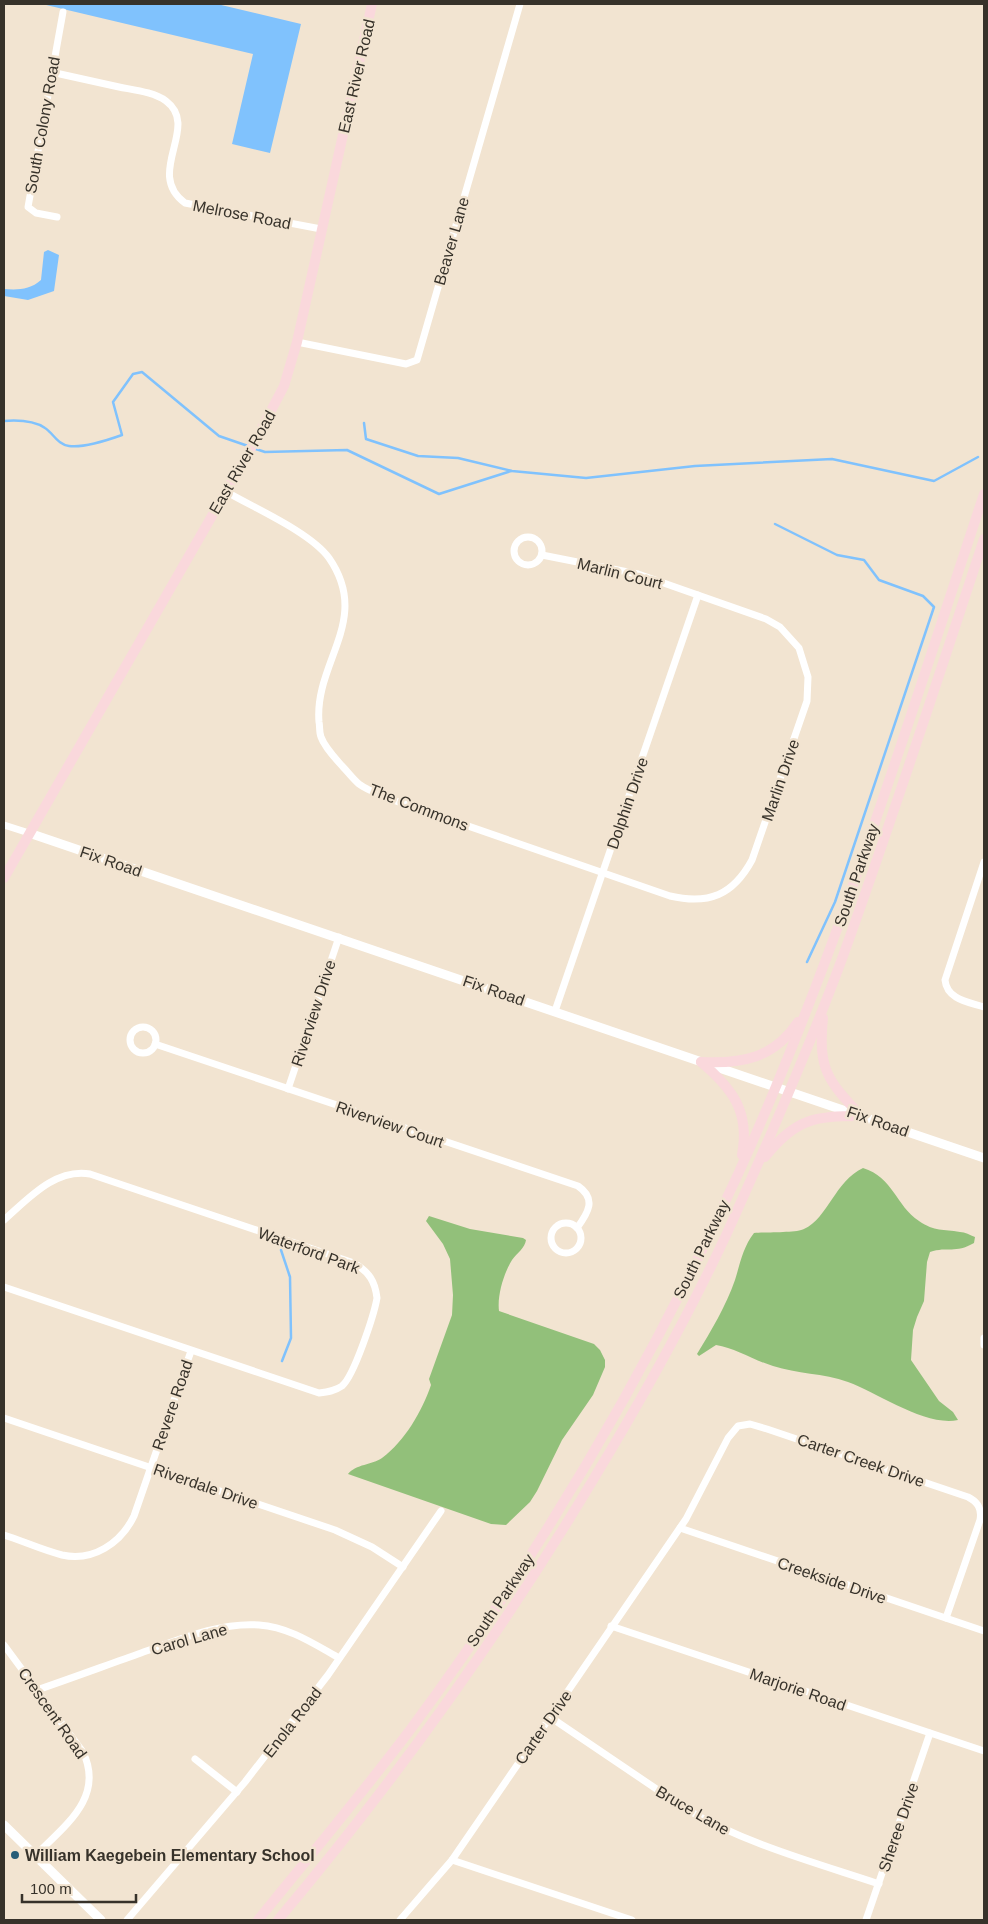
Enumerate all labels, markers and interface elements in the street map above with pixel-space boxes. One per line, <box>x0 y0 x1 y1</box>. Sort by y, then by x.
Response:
street label: East River Road <box>335 17 378 135</box>
street label: South Colony Road <box>22 55 63 195</box>
street label: Beaver Lane <box>431 195 472 287</box>
street label: Melrose Road <box>191 197 292 232</box>
street label: East River Road <box>206 408 279 517</box>
street label: Marlin Court <box>576 555 665 592</box>
street label: Marlin Drive <box>759 737 802 823</box>
street label: Dolphin Drive <box>604 755 651 851</box>
street label: The Commons <box>367 781 471 834</box>
street label: South Parkway <box>831 822 882 929</box>
street label: Fix Road <box>78 843 144 880</box>
street label: Riverview Drive <box>288 958 339 1069</box>
street label: Fix Road <box>461 972 527 1009</box>
street label: Riverview Court <box>334 1098 447 1151</box>
street label: Fix Road <box>845 1103 911 1140</box>
street label: South Parkway <box>670 1197 733 1301</box>
street label: Waterford Park <box>256 1224 363 1277</box>
street label: Revere Road <box>149 1358 196 1453</box>
street label: Carter Creek Drive <box>795 1431 927 1490</box>
street label: Riverdale Drive <box>151 1461 260 1512</box>
street label: South Parkway <box>463 1551 538 1650</box>
street label: Creekside Drive <box>775 1554 889 1607</box>
street label: Carol Lane <box>149 1620 229 1658</box>
street label: Crescent Road <box>15 1665 90 1762</box>
street label: Marjorie Road <box>748 1665 848 1714</box>
street label: Enola Road <box>260 1684 325 1760</box>
street label: Carter Drive <box>512 1687 575 1767</box>
street label: Sheree Drive <box>875 1780 922 1874</box>
street label: Bruce Lane <box>653 1783 733 1838</box>
place label: William Kaegebein Elementary School <box>25 1847 315 1864</box>
marker: William Kaegebein Elementary School <box>9 1849 21 1861</box>
scale bar <box>22 1872 136 1904</box>
text: 100 m <box>30 1880 72 1897</box>

